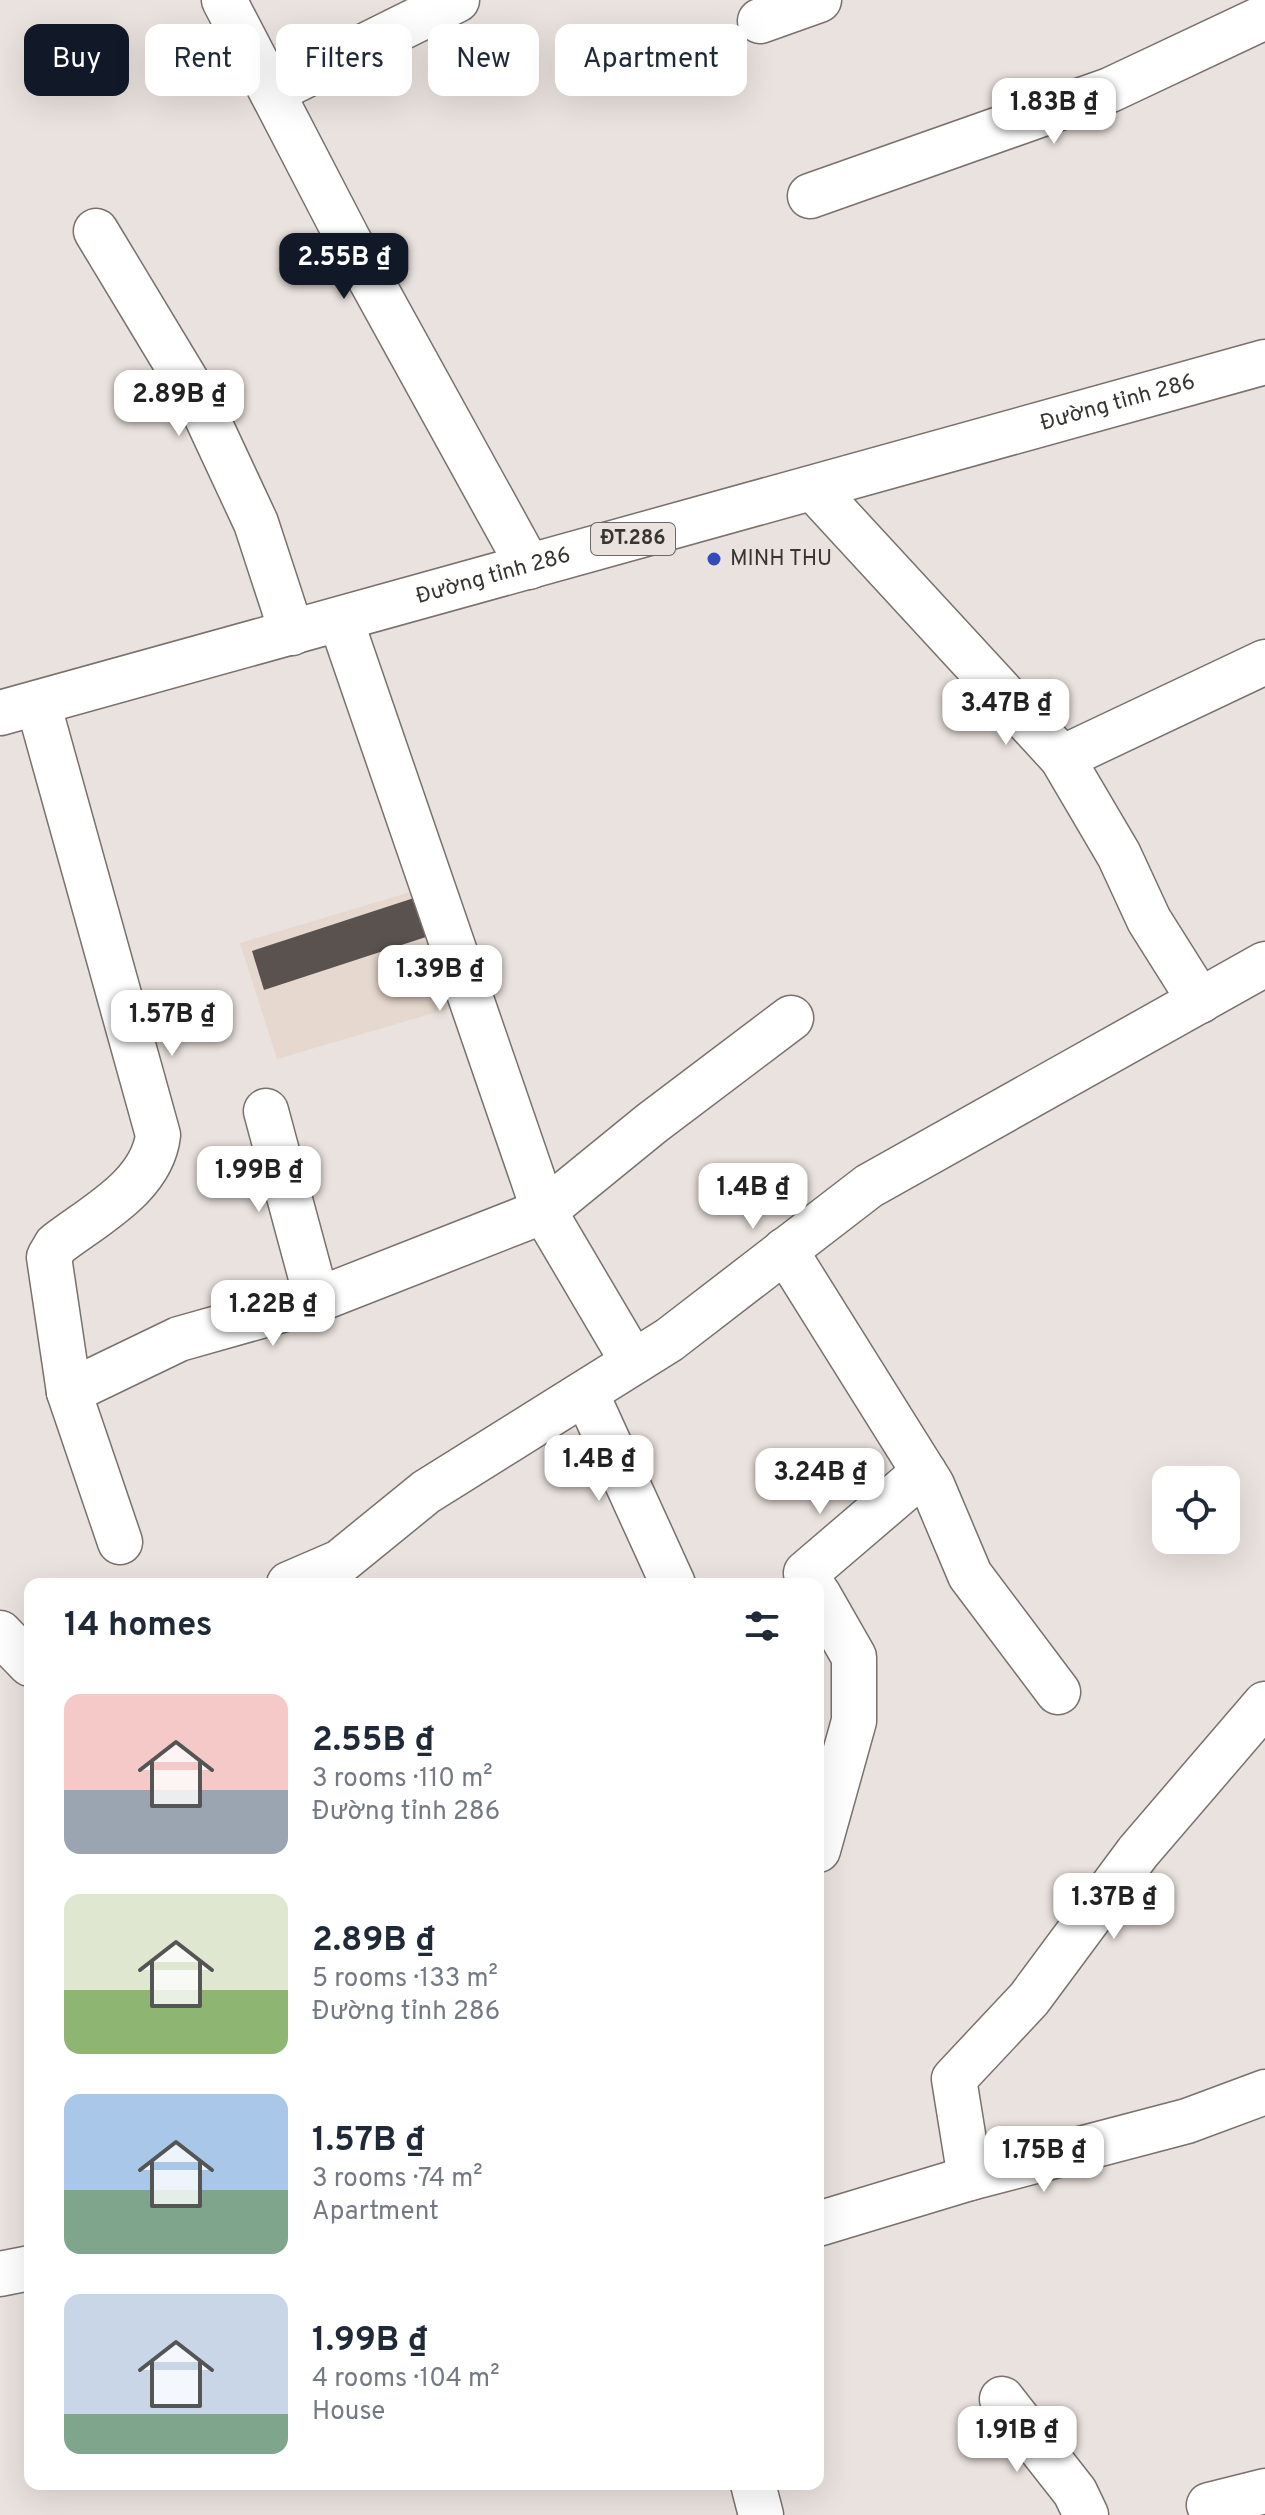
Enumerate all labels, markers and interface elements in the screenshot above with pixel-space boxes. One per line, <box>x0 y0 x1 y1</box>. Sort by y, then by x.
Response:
chip: Buy <box>24 24 129 96</box>
chip: Rent <box>145 24 260 96</box>
chip: Filters <box>276 24 412 96</box>
chip: New <box>428 24 539 96</box>
chip: Apartment <box>555 24 747 96</box>
pin: 1.83B ₫ <box>980 78 1128 146</box>
text: 1.83B ₫ <box>1010 87 1098 120</box>
pin: 2.55B ₫ <box>270 233 418 301</box>
text: 2.55B ₫ <box>297 242 391 275</box>
street label: Đường tỉnh 286 <box>1037 369 1198 437</box>
pin: 2.89B ₫ <box>105 370 253 438</box>
text: 2.89B ₫ <box>132 379 226 412</box>
road number: ĐT.286 <box>591 523 675 555</box>
street label: Đường tỉnh 286 <box>413 542 574 610</box>
place label: MINH THU <box>730 546 832 573</box>
marker: MINH THU <box>705 550 723 568</box>
pin: 3.47B ₫ <box>932 679 1080 747</box>
text: 3.47B ₫ <box>960 688 1052 721</box>
pin: 1.39B ₫ <box>366 945 514 1013</box>
text: 1.39B ₫ <box>396 954 484 987</box>
pin: 1.57B ₫ <box>98 990 246 1058</box>
text: 1.57B ₫ <box>129 999 215 1032</box>
pin: 1.99B ₫ <box>185 1146 333 1214</box>
text: 1.99B ₫ <box>215 1155 303 1188</box>
pin: 1.4B ₫ <box>688 1163 818 1231</box>
text: 1.4B ₫ <box>717 1172 790 1205</box>
pin: 1.22B ₫ <box>199 1280 347 1348</box>
text: 1.22B ₫ <box>229 1289 317 1322</box>
pin: 1.4B ₫ <box>534 1435 664 1503</box>
text: 1.4B ₫ <box>563 1444 636 1477</box>
pin: 3.24B ₫ <box>746 1448 894 1516</box>
text: 3.24B ₫ <box>773 1457 867 1490</box>
map controls <box>1152 1466 1240 1554</box>
button: locate <box>1152 1466 1240 1554</box>
icon: filters <box>740 1604 784 1648</box>
text: 14 homes <box>64 1605 213 1648</box>
text: 2.55B ₫ <box>312 1720 434 1763</box>
icon: home <box>128 1726 224 1822</box>
text: 3 rooms · 110 m² <box>312 1763 493 1796</box>
text: Đường tỉnh 286 <box>312 1796 500 1829</box>
pin: 1.37B ₫ <box>1040 1873 1188 1941</box>
text: 1.37B ₫ <box>1071 1882 1157 1915</box>
text: 2.89B ₫ <box>312 1920 435 1963</box>
icon: home <box>128 1926 224 2022</box>
text: 5 rooms · 133 m² <box>312 1963 498 1996</box>
text: Đường tỉnh 286 <box>312 1996 500 2029</box>
text: 1.57B ₫ <box>312 2120 425 2163</box>
icon: home <box>128 2126 224 2222</box>
pin: 1.75B ₫ <box>970 2126 1118 2194</box>
text: 1.75B ₫ <box>1002 2135 1086 2168</box>
text: 3 rooms · 74 m² <box>312 2163 483 2196</box>
text: Apartment <box>312 2196 439 2229</box>
text: 1.99B ₫ <box>312 2320 427 2363</box>
icon: home <box>128 2326 224 2422</box>
text: 4 rooms · 104 m² <box>312 2363 500 2396</box>
text: House <box>312 2396 385 2429</box>
pin: 1.91B ₫ <box>943 2406 1091 2474</box>
text: 1.91B ₫ <box>976 2415 1058 2448</box>

